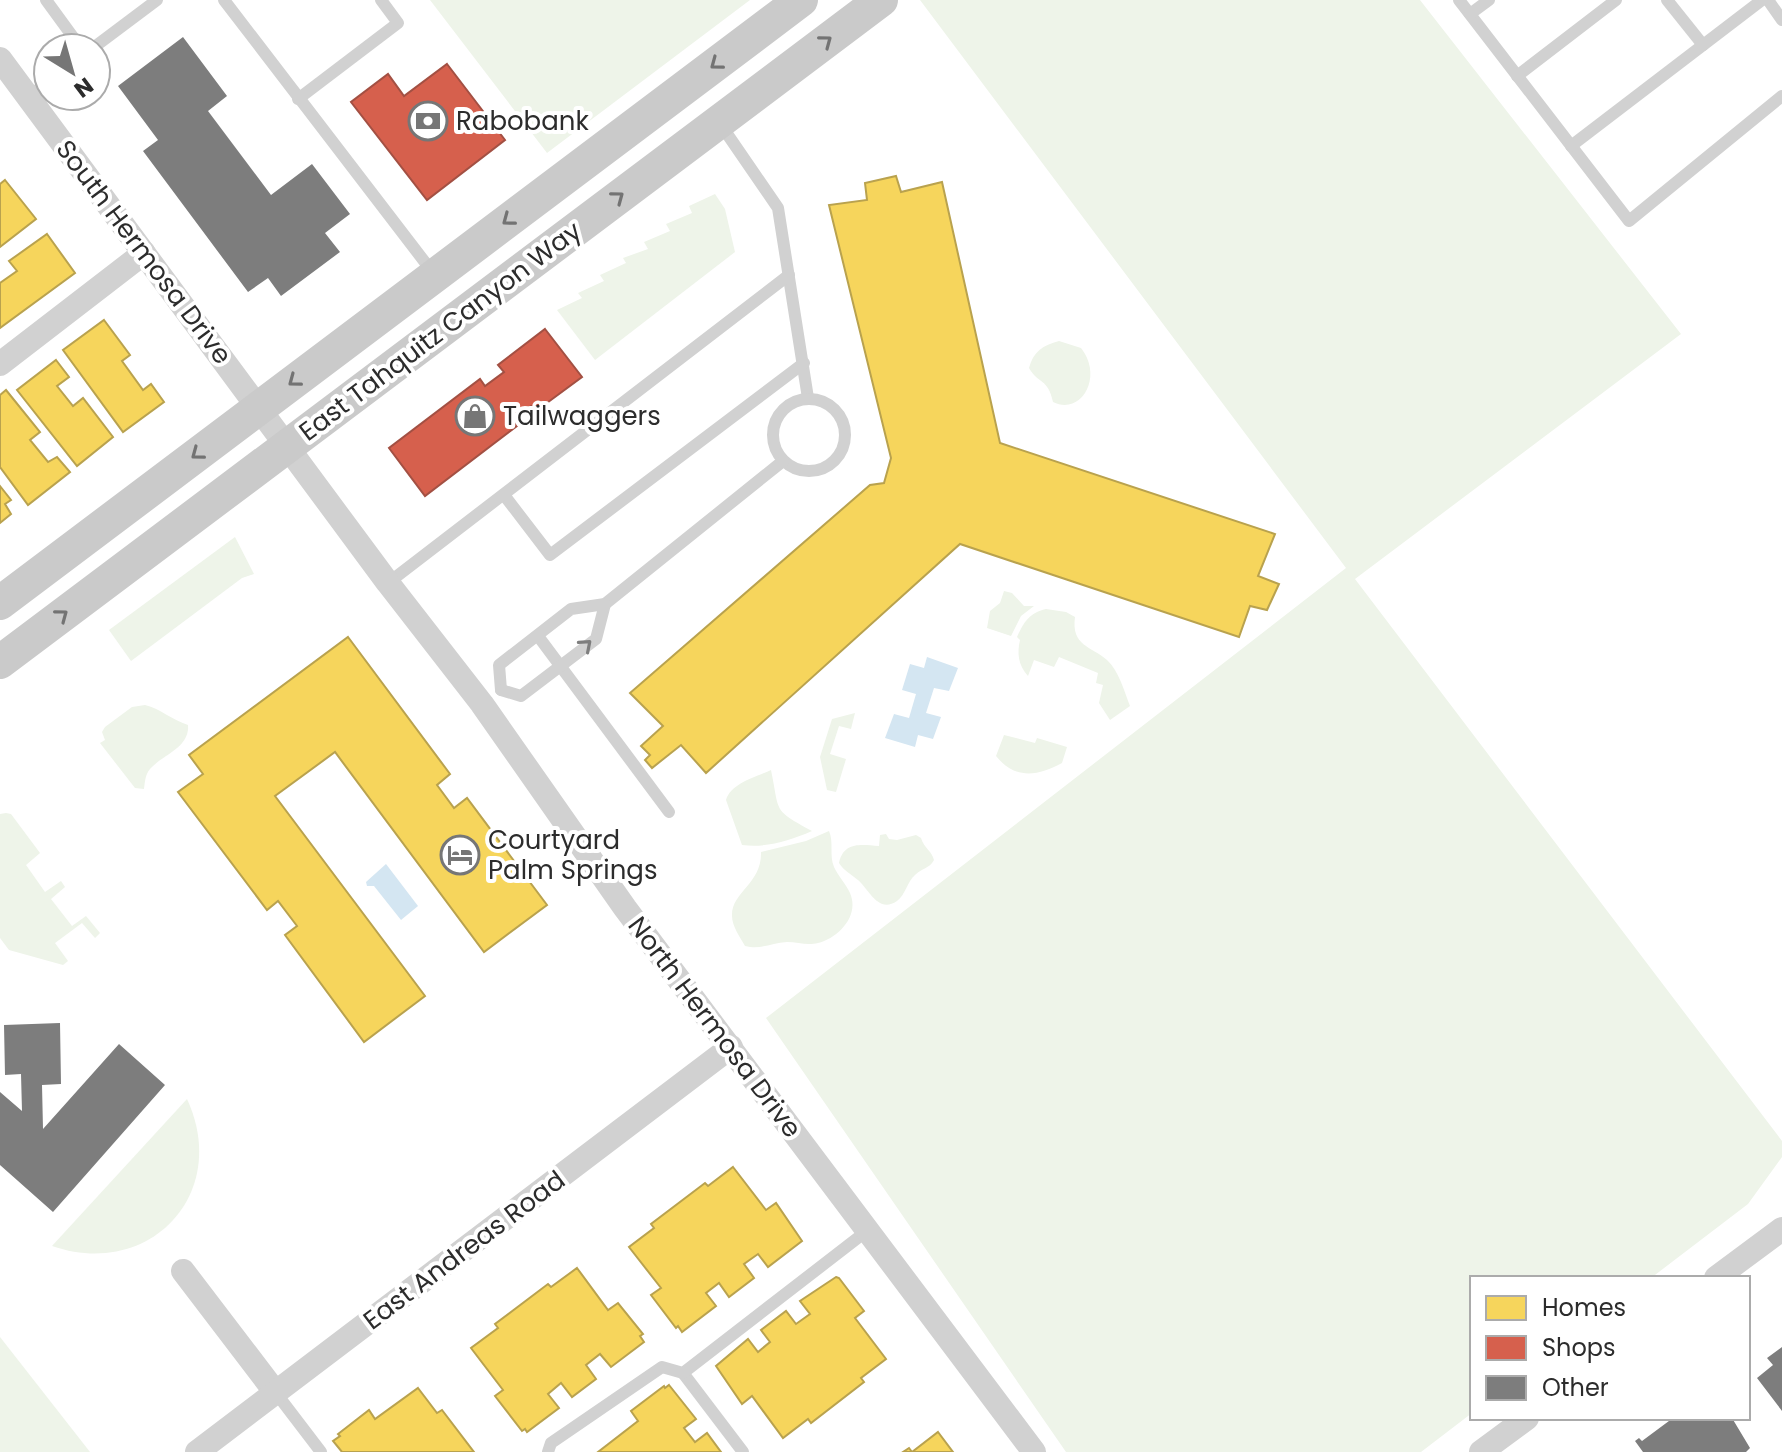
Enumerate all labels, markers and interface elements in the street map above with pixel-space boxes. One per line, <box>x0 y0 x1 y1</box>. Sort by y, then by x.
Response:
north arrow <box>32 32 112 112</box>
one-way arrow <box>818 36 832 51</box>
one-way arrow <box>710 54 725 68</box>
text: N <box>68 70 100 105</box>
bank icon: Rabobank <box>407 100 449 142</box>
place label: Rabobank <box>456 103 589 139</box>
street label: South Hermosa Drive <box>48 133 240 371</box>
one-way arrow <box>610 192 624 207</box>
one-way arrow <box>502 210 517 225</box>
street label: East Tahquitz Canyon Way <box>291 213 589 449</box>
one-way arrow <box>288 372 303 386</box>
shop icon: Tailwaggers <box>454 395 496 437</box>
place label: Tailwaggers <box>503 398 661 434</box>
one-way arrow <box>191 445 206 459</box>
one-way arrow <box>53 611 68 625</box>
one-way arrow <box>577 640 591 654</box>
place label: Courtyard Palm Springs <box>488 822 657 888</box>
hotel icon: Courtyard Palm Springs <box>439 834 481 876</box>
street label: North Hermosa Drive <box>620 909 810 1145</box>
street label: East Andreas Road <box>356 1162 572 1338</box>
legend <box>1470 1276 1750 1420</box>
text: Homes <box>1542 1291 1626 1324</box>
text: Shops <box>1542 1331 1616 1364</box>
text: Other <box>1542 1371 1609 1404</box>

